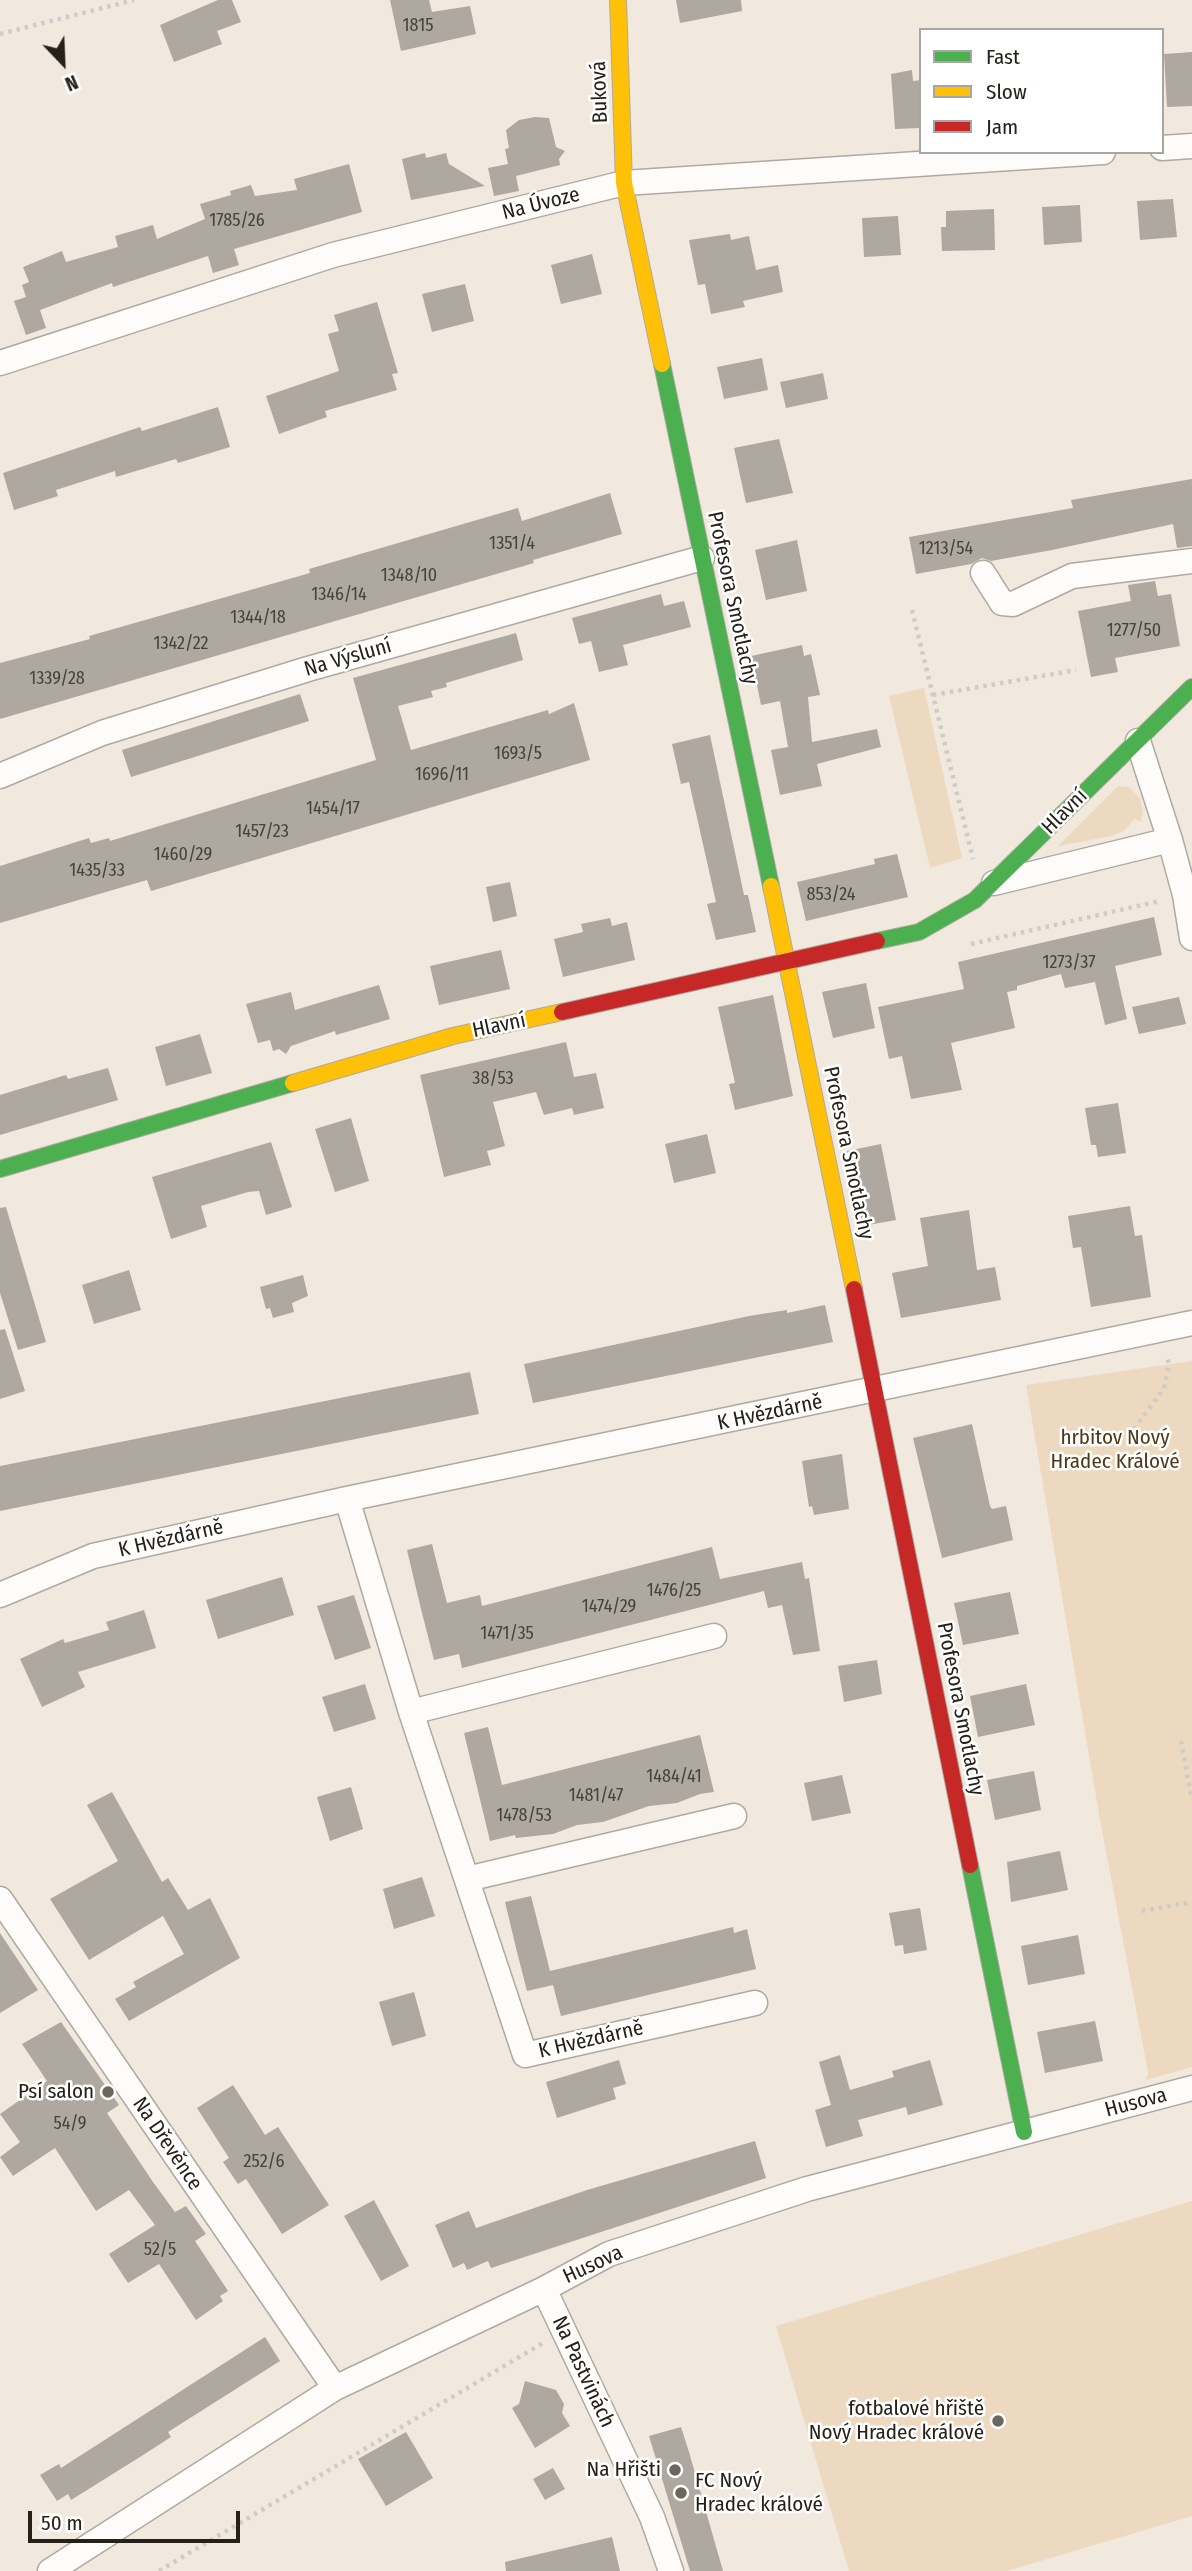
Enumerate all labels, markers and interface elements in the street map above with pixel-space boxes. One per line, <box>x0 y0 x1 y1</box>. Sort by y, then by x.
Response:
house number: 1815 <box>403 15 433 37</box>
north arrow <box>28 28 98 98</box>
legend <box>919 28 1164 154</box>
text: Fast <box>986 44 1020 70</box>
street label: Buková <box>586 60 614 124</box>
text: N <box>62 70 81 96</box>
text: Slow <box>986 79 1027 105</box>
text: Jam <box>986 114 1018 140</box>
street label: Na Úvoze <box>500 182 582 226</box>
house number: 1785/26 <box>209 210 265 232</box>
street label: Profesora Smotlachy <box>701 509 763 687</box>
house number: 1351/4 <box>489 533 535 555</box>
house number: 1213/54 <box>919 538 973 560</box>
house number: 1348/10 <box>381 565 437 587</box>
house number: 1346/14 <box>311 584 367 606</box>
house number: 1344/18 <box>230 607 286 629</box>
house number: 1277/50 <box>1107 620 1161 642</box>
house number: 1342/22 <box>153 633 209 655</box>
street label: Na Výsluní <box>301 634 395 682</box>
house number: 1339/28 <box>29 668 85 690</box>
house number: 1693/5 <box>494 743 542 765</box>
house number: 1696/11 <box>415 764 469 786</box>
street label: Hlavní <box>1037 784 1093 840</box>
house number: 1454/17 <box>306 798 360 820</box>
house number: 1457/23 <box>235 821 289 843</box>
house number: 1460/29 <box>154 844 212 866</box>
house number: 1435/33 <box>69 860 125 882</box>
house number: 853/24 <box>807 884 855 906</box>
house number: 1273/37 <box>1043 952 1095 974</box>
street label: Hlavní <box>470 1008 528 1044</box>
street label: Profesora Smotlachy <box>817 1064 879 1242</box>
house number: 38/53 <box>472 1068 514 1090</box>
street label: K Hvězdárně <box>715 1390 825 1436</box>
park label: hrbitov Nový Hradec Králové <box>1050 1425 1180 1475</box>
street label: K Hvězdárně <box>116 1515 226 1563</box>
house number: 1476/25 <box>647 1580 701 1602</box>
house number: 1474/29 <box>582 1596 636 1618</box>
street label: Profesora Smotlachy <box>931 1620 989 1798</box>
house number: 1471/35 <box>480 1623 534 1645</box>
house number: 1484/41 <box>646 1766 702 1788</box>
house number: 1481/47 <box>569 1785 623 1807</box>
house number: 1478/53 <box>496 1805 552 1827</box>
street label: K Hvězdárně <box>536 2016 646 2064</box>
place label: Psí salon <box>18 2079 94 2105</box>
street label: Husova <box>1102 2083 1170 2123</box>
marker: Psí salon <box>100 2084 116 2100</box>
street label: Na Dřevěnce <box>127 2093 207 2195</box>
house number: 54/9 <box>53 2113 87 2135</box>
house number: 252/6 <box>244 2151 284 2173</box>
house number: 52/5 <box>144 2239 176 2261</box>
street label: Husova <box>559 2240 627 2290</box>
street label: Na Pastvinách <box>546 2312 620 2432</box>
place label: fotbalové hřiště Nový Hradec králové <box>809 2396 984 2446</box>
marker: fotbalové hřiště Nový Hradec králové <box>990 2413 1006 2429</box>
place label: Na Hřišti <box>587 2457 661 2483</box>
marker: Na Hřišti <box>667 2462 683 2478</box>
place label: FC Nový Hradec králové <box>695 2468 823 2518</box>
marker: FC Nový Hradec králové <box>673 2485 689 2501</box>
scale bar <box>32 2498 243 2542</box>
text: 50 m <box>41 2510 83 2536</box>

